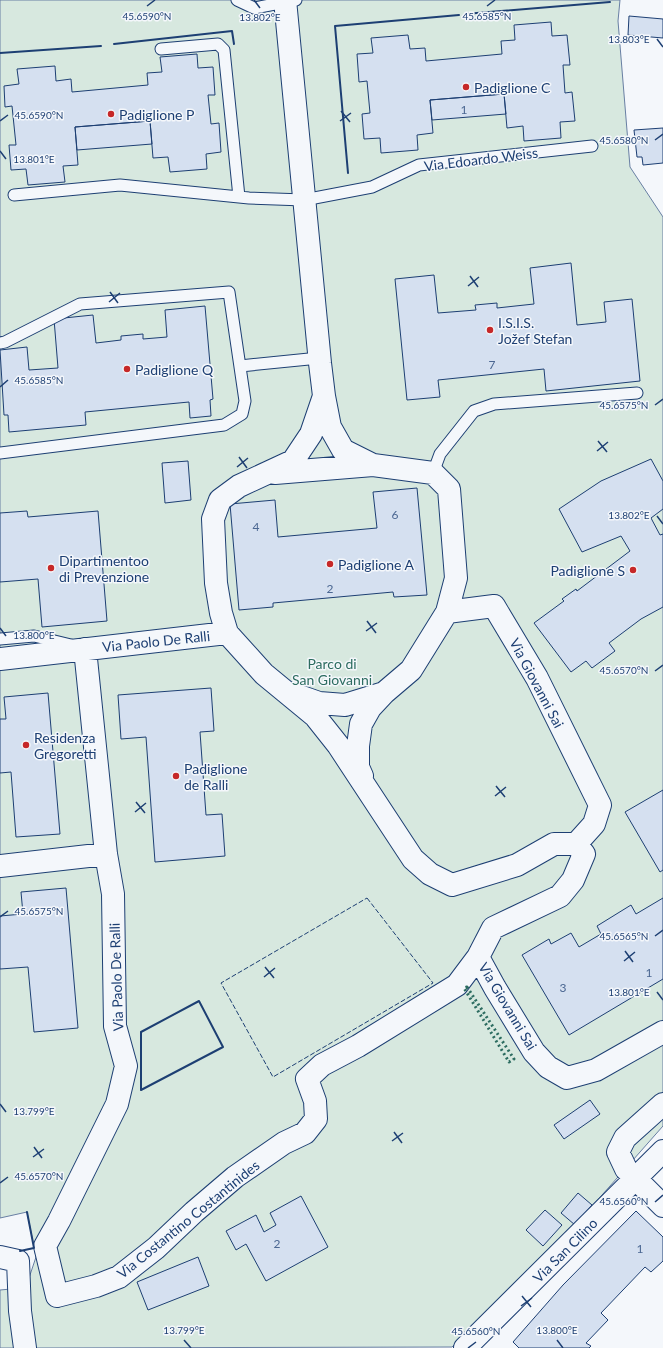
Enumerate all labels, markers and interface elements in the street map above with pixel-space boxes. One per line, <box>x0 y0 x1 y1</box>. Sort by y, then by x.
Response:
text: 45.6590°N <box>123 10 171 22</box>
text: 45.6585°N <box>463 10 511 22</box>
text: 13.802°E <box>239 11 281 23</box>
text: 13.803°E <box>608 33 650 45</box>
place label: Padiglione C <box>474 79 551 96</box>
marker: Padiglione C <box>461 82 471 92</box>
house number: 1 <box>461 102 468 117</box>
place label: Padiglione P <box>119 106 194 123</box>
text: 45.6590°N <box>15 109 63 121</box>
marker: Padiglione P <box>106 109 116 119</box>
text: 45.6580°N <box>600 134 648 146</box>
street label: Via Edoardo Weiss <box>423 144 539 174</box>
text: 13.801°E <box>13 153 55 165</box>
place label: I.S.I.S. Jožef Stefan <box>498 314 572 347</box>
marker: I.S.I.S. Jožef Stefan <box>485 325 495 335</box>
house number: 7 <box>489 357 496 372</box>
place label: Padiglione Q <box>135 361 214 378</box>
marker: Padiglione Q <box>122 364 132 374</box>
text: 45.6585°N <box>15 374 63 386</box>
text: 45.6575°N <box>600 399 648 411</box>
house number: 6 <box>392 507 399 522</box>
text: 13.802°E <box>608 509 650 521</box>
house number: 4 <box>253 519 260 534</box>
place label: Dipartimentoo di Prevenzione <box>59 552 149 585</box>
place label: Padiglione A <box>338 556 415 573</box>
marker: Padiglione A <box>325 559 335 569</box>
place label: Padiglione S <box>550 562 625 579</box>
marker: Dipartimentoo di Prevenzione <box>46 563 56 573</box>
marker: Padiglione S <box>628 565 638 575</box>
house number: 2 <box>327 581 334 596</box>
street label: Via Paolo De Ralli <box>101 627 211 655</box>
text: 13.800°E <box>13 629 55 641</box>
street label: Via Giovanni Sai <box>506 635 568 731</box>
park label: Parco di San Giovanni <box>292 655 372 688</box>
text: 45.6570°N <box>600 664 648 676</box>
place label: Residenza Gregoretti <box>34 729 97 762</box>
marker: Residenza Gregoretti <box>21 740 31 750</box>
place label: Padiglione de Ralli <box>184 760 247 793</box>
marker: Padiglione de Ralli <box>171 771 181 781</box>
text: 45.6575°N <box>15 905 63 917</box>
street label: Via Paolo De Ralli <box>106 923 126 1031</box>
text: 45.6565°N <box>600 930 648 942</box>
street label: Via Giovanni Sai <box>475 959 541 1053</box>
house number: 1 <box>646 965 653 980</box>
house number: 3 <box>560 980 567 995</box>
text: 13.801°E <box>608 986 650 998</box>
text: 13.799°E <box>13 1105 55 1117</box>
street label: Via Costantino Costantinides <box>113 1156 263 1282</box>
text: 45.6570°N <box>15 1170 63 1182</box>
text: 45.6560°N <box>600 1195 648 1207</box>
street label: Via San Cilino <box>529 1214 601 1286</box>
house number: 2 <box>274 1236 281 1251</box>
house number: 1 <box>637 1241 644 1256</box>
text: 13.799°E <box>163 1324 205 1336</box>
text: 13.800°E <box>536 1324 578 1336</box>
text: 45.6560°N <box>452 1325 500 1337</box>

